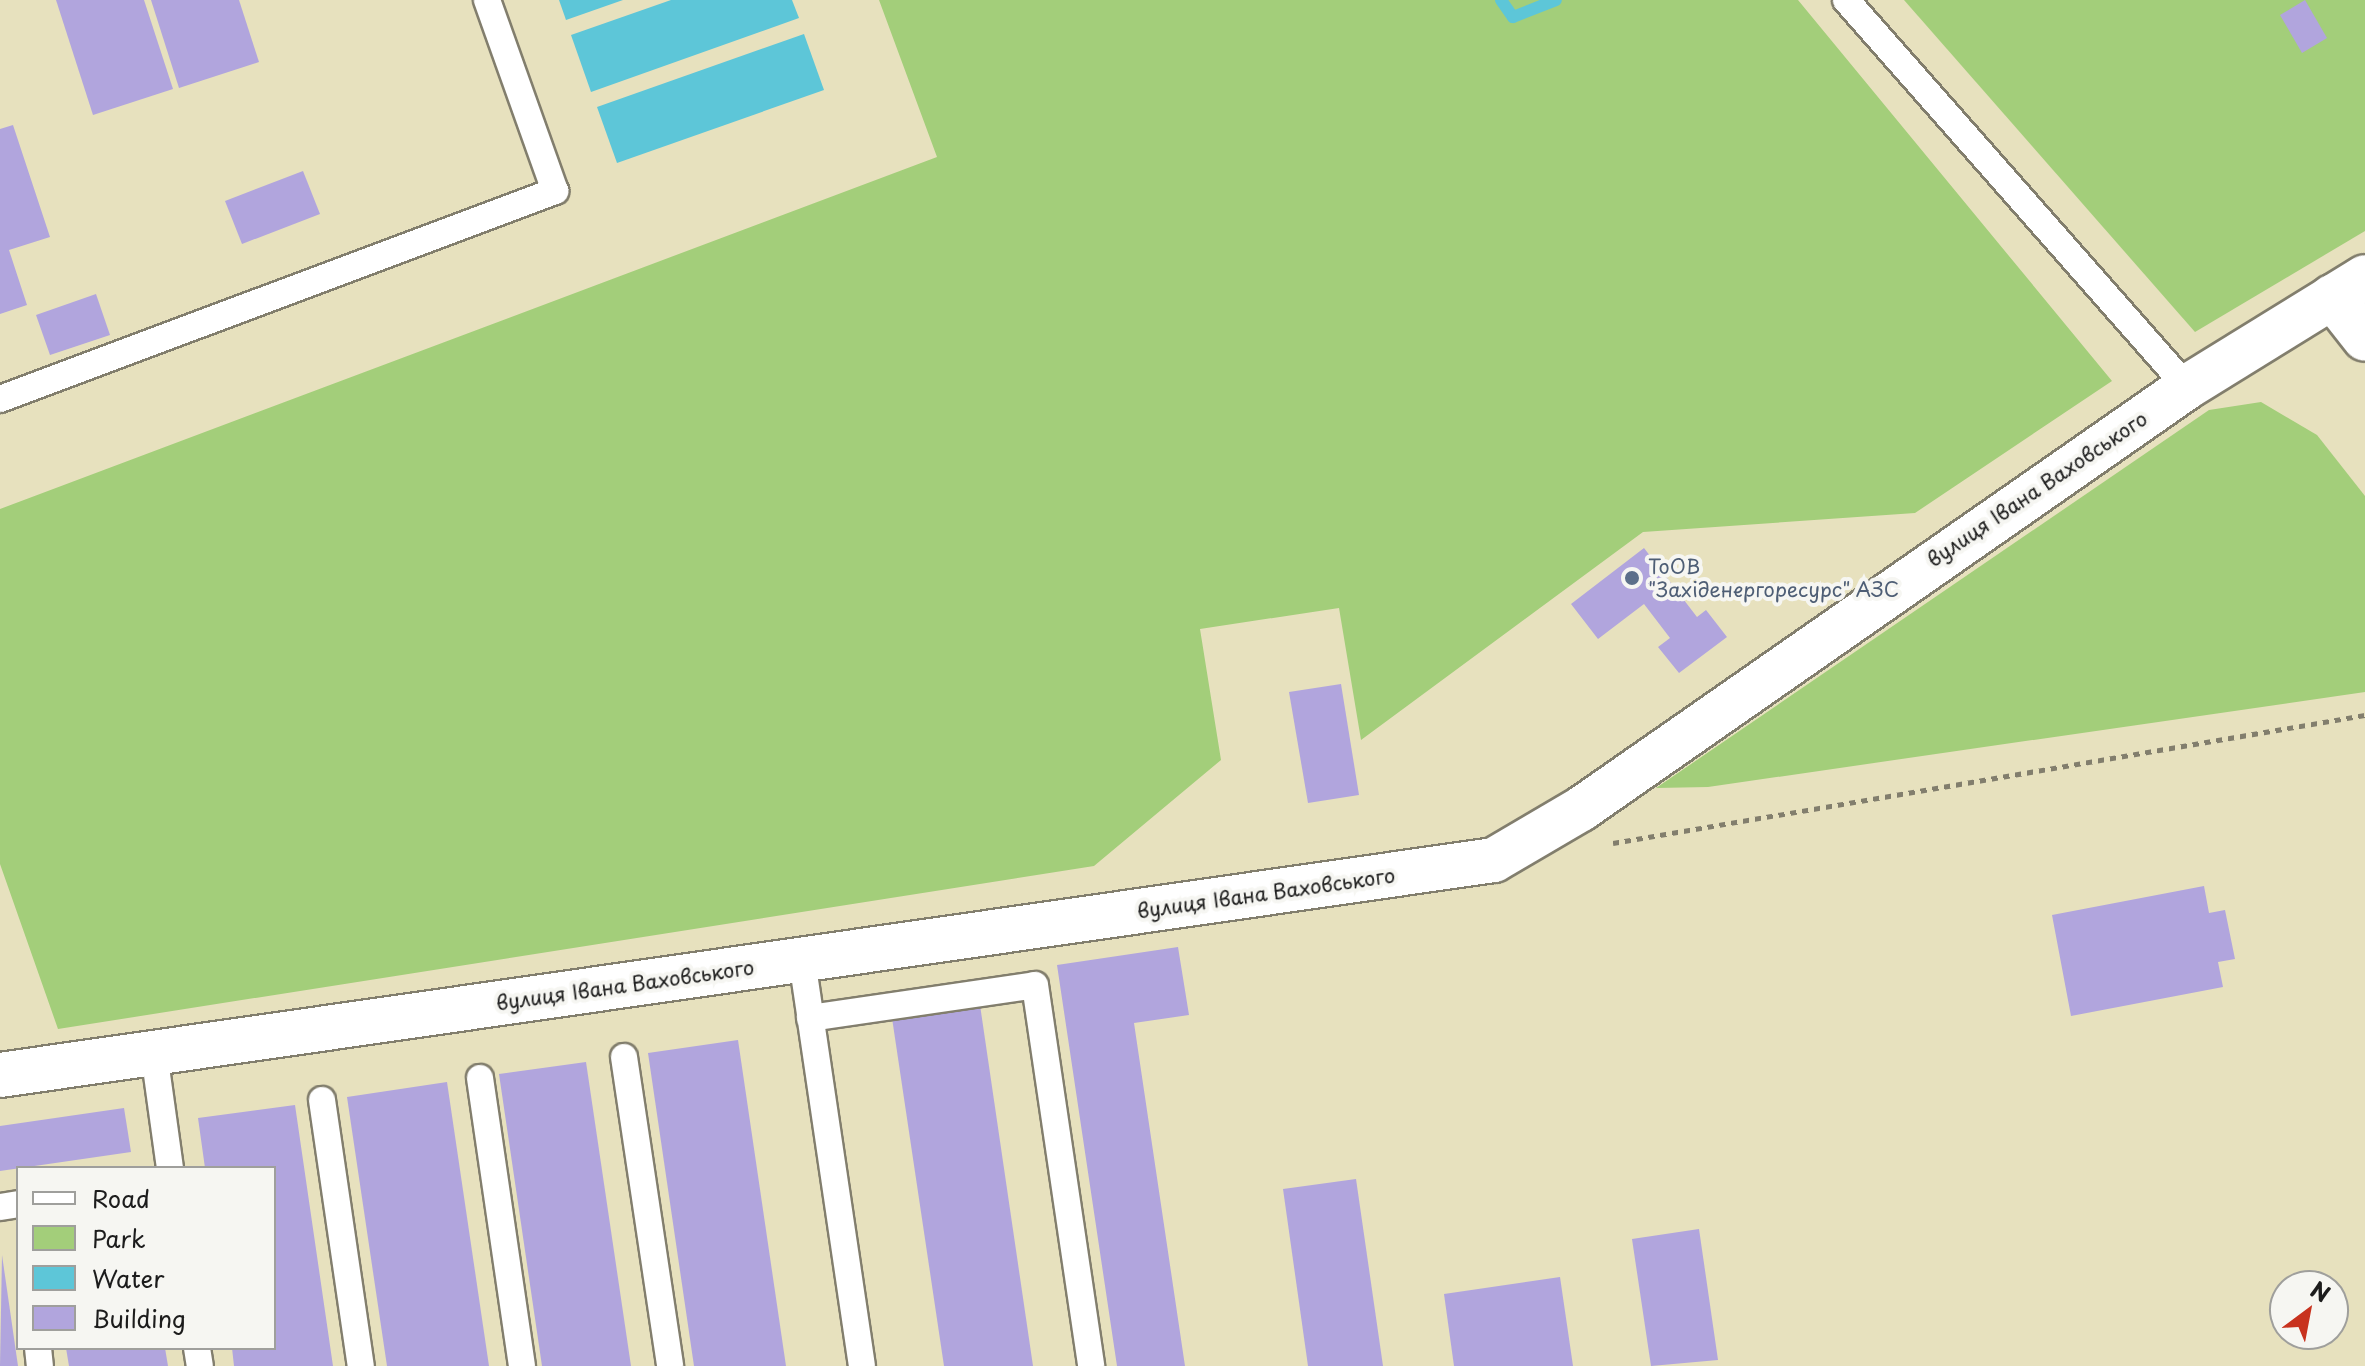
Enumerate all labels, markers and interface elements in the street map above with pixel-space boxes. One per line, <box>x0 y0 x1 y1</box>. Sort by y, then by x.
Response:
street label: вулиця Івана Ваховського <box>1922 406 2152 572</box>
place label: ТоОВ "Західенергоресурс" АЗС <box>1648 554 1900 601</box>
marker: ТоОВ "Західенергоресурс" АЗС <box>1623 569 1641 587</box>
street label: вулиця Івана Ваховського <box>1135 863 1397 923</box>
street label: вулиця Івана Ваховського <box>494 955 756 1015</box>
legend <box>16 1166 276 1350</box>
text: Road <box>92 1180 150 1216</box>
text: Park <box>92 1220 146 1256</box>
text: Water <box>92 1260 164 1296</box>
north arrow <box>2269 1270 2349 1350</box>
text: N <box>2305 1272 2337 1310</box>
text: Building <box>92 1300 186 1336</box>

